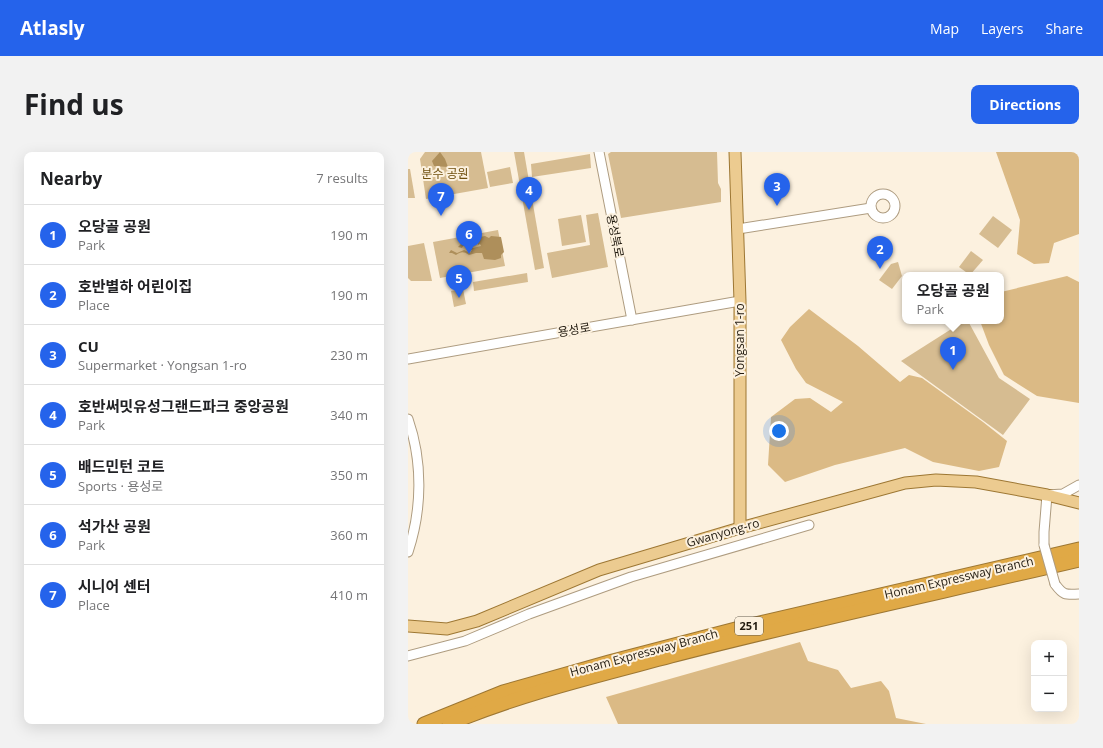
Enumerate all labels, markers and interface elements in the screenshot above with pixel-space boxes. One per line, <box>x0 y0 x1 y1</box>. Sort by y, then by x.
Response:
text: Atlasly <box>20 15 85 41</box>
text: Map <box>930 19 959 38</box>
text: Layers <box>981 19 1023 38</box>
text: Share <box>1045 19 1083 38</box>
text: Find us <box>24 85 124 123</box>
button: Directions <box>971 85 1079 124</box>
park label: 분수 공원 <box>421 165 469 182</box>
text: Nearby <box>40 167 102 190</box>
text: 7 results <box>316 169 368 187</box>
pin: 3 <box>764 173 790 206</box>
pin: 4 <box>516 177 542 210</box>
pin: 7 <box>428 183 454 216</box>
street label: 용성북로 <box>603 213 628 259</box>
text: 오당골 공원 <box>78 216 151 236</box>
pin: 6 <box>456 221 482 254</box>
text: 1 <box>49 226 57 244</box>
text: 190 m <box>330 226 368 244</box>
text: Park <box>78 236 105 254</box>
pin: 2 <box>867 236 893 269</box>
pin: 5 <box>446 265 472 298</box>
popup <box>902 272 1004 324</box>
text: 호반별하 어린이집 <box>78 276 192 296</box>
text: 오당골 공원 <box>917 280 989 300</box>
text: 2 <box>49 286 57 304</box>
text: 190 m <box>330 286 368 304</box>
text: Place <box>78 296 110 314</box>
text: Park <box>917 300 944 318</box>
street label: Yongsan 1-ro <box>731 303 748 377</box>
street label: 용성로 <box>556 318 592 341</box>
text: CU <box>78 336 99 356</box>
pin: 1 <box>940 337 966 370</box>
text: 3 <box>49 346 57 364</box>
text: 230 m <box>330 346 368 364</box>
text: Supermarket · Yongsan 1-ro <box>78 356 247 374</box>
text: 호반써밋유성그랜드파크 중앙공원 <box>78 396 289 416</box>
text: 4 <box>49 406 57 424</box>
text: 340 m <box>330 406 368 424</box>
text: Park <box>78 416 105 434</box>
your location <box>769 421 789 441</box>
text: 배드민턴 코트 <box>78 456 165 476</box>
text: 5 <box>49 466 57 484</box>
text: 350 m <box>330 466 368 484</box>
text: Sports · 용성로 <box>78 477 163 495</box>
street label: Gwanyong-ro <box>684 514 761 551</box>
text: 석가산 공원 <box>78 516 151 536</box>
text: 6 <box>49 526 57 544</box>
text: 360 m <box>330 526 368 544</box>
text: Park <box>78 536 105 554</box>
street label: Honam Expressway Branch <box>883 552 1035 603</box>
text: 시니어 센터 <box>78 576 151 596</box>
text: 7 <box>49 586 57 604</box>
text: 410 m <box>330 586 368 604</box>
text: Place <box>78 596 110 614</box>
road number: 251 <box>735 617 763 635</box>
street label: Honam Expressway Branch <box>568 625 720 680</box>
map controls <box>1031 640 1067 712</box>
button: + <box>1031 640 1067 676</box>
button: − <box>1031 676 1067 712</box>

